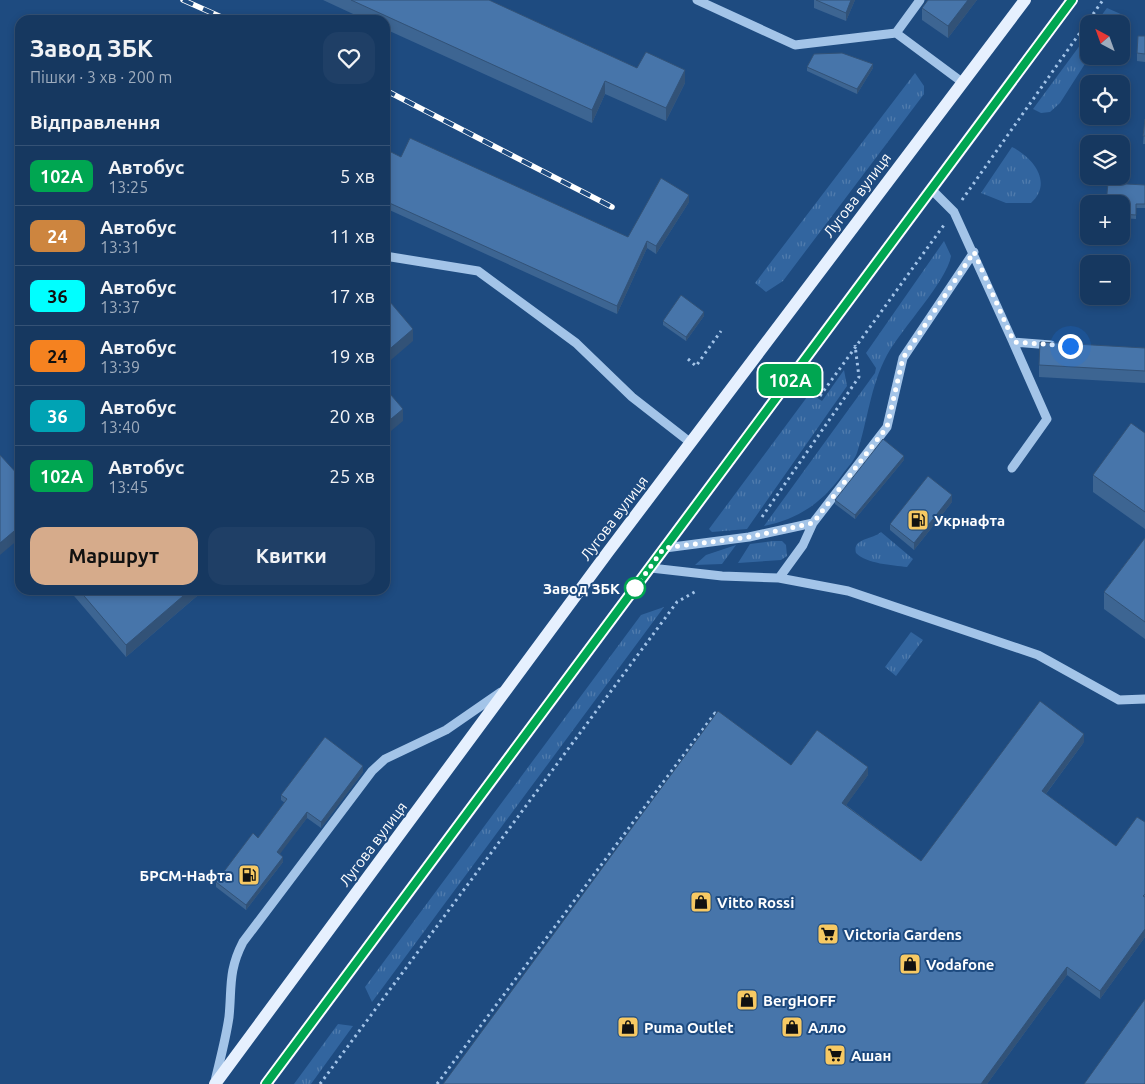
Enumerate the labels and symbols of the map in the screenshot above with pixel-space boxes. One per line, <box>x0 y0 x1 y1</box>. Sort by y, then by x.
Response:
north arrow <box>1080 15 1130 65</box>
street label: Лугова вулиця <box>820 149 894 241</box>
your location <box>1058 334 1083 359</box>
line badge: 102А <box>755 364 825 396</box>
street label: Лугова вулиця <box>577 472 651 564</box>
fuel station icon: Укрнафта <box>906 508 930 532</box>
place label: Укрнафта <box>934 512 1005 529</box>
marker: Завод ЗБК <box>624 577 646 599</box>
place label: Завод ЗБК <box>543 580 620 597</box>
street label: Лугова вулиця <box>336 798 410 890</box>
fuel station icon: БРСМ-Нафта <box>237 863 261 887</box>
place label: БРСМ-Нафта <box>140 867 233 884</box>
shop icon: Vitto Rossi <box>689 890 713 914</box>
place label: Vitto Rossi <box>717 894 794 911</box>
supermarket icon: Victoria Gardens <box>816 922 840 946</box>
place label: Victoria Gardens <box>844 926 962 943</box>
shop icon: Vodafone <box>898 952 922 976</box>
place label: Vodafone <box>926 956 994 973</box>
shop icon: BergHOFF <box>735 988 759 1012</box>
place label: BergHOFF <box>763 992 836 1009</box>
shop icon: Puma Outlet <box>616 1015 640 1039</box>
shop icon: Алло <box>780 1015 804 1039</box>
place label: Puma Outlet <box>644 1019 734 1036</box>
place label: Алло <box>808 1019 846 1036</box>
supermarket icon: Ашан <box>823 1043 847 1067</box>
place label: Ашан <box>851 1047 891 1064</box>

